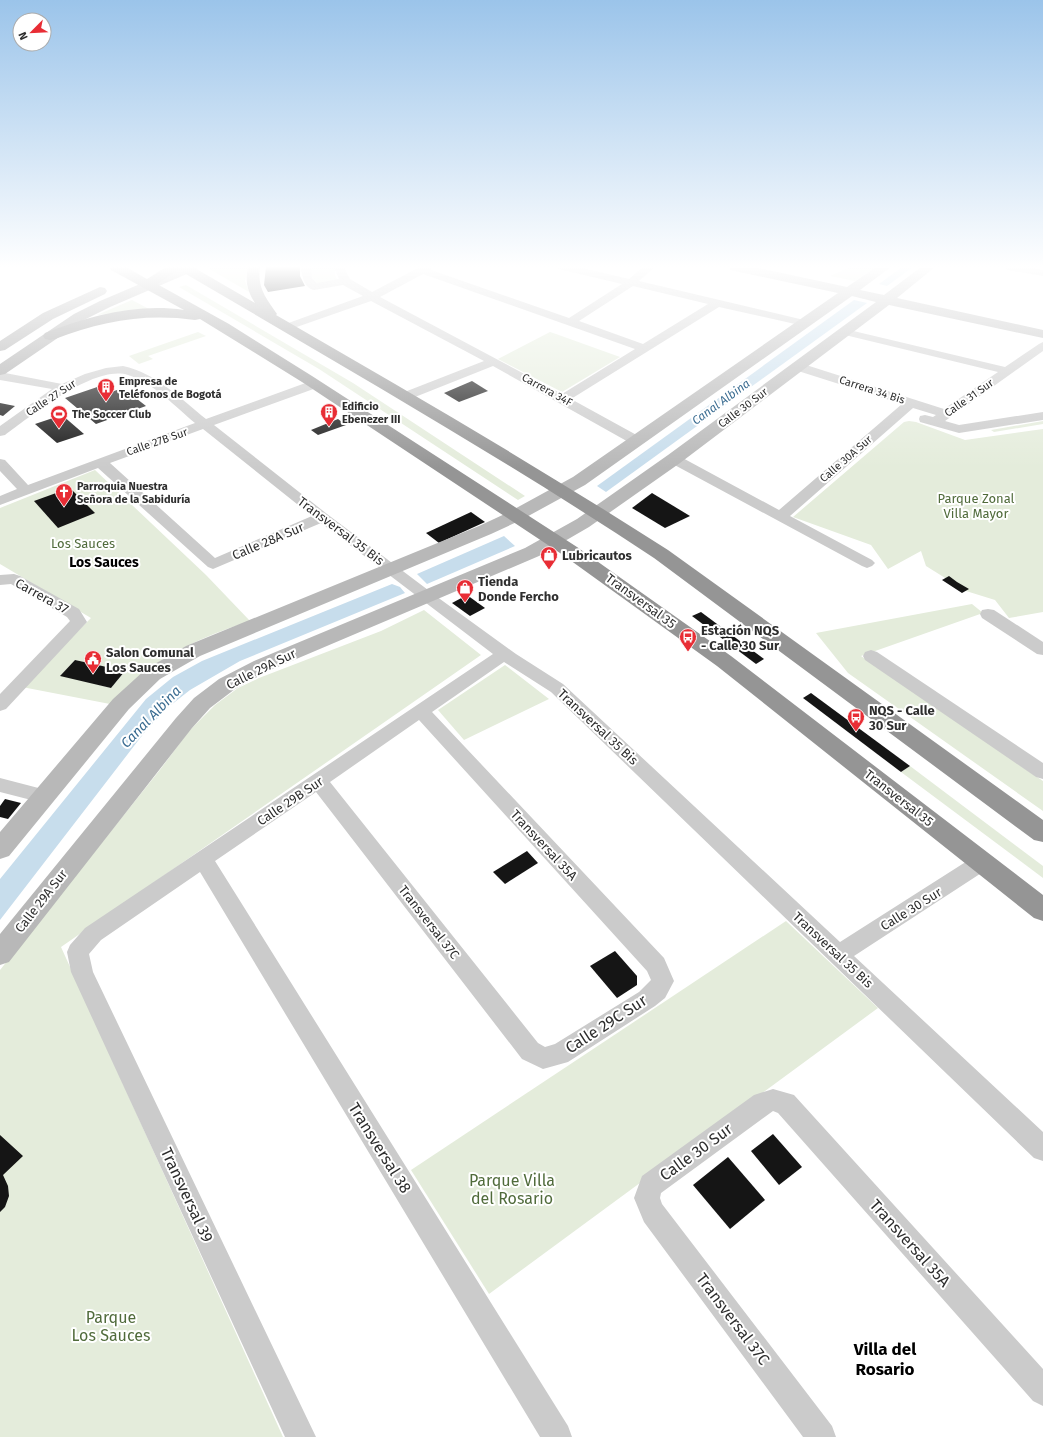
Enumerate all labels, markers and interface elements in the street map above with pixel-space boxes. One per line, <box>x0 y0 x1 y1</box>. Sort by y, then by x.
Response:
north arrow <box>12 12 52 52</box>
text: N <box>16 30 31 42</box>
street label: Carrera 34F <box>520 371 575 409</box>
street label: Carrera 34 Bis <box>838 373 906 407</box>
place label: Empresa de Teléfonos de Bogotá <box>119 375 222 401</box>
water label: Canal Albina <box>689 376 753 428</box>
street label: Calle 31 Sur <box>942 376 997 420</box>
street label: Calle 27 Sur <box>24 377 79 419</box>
building icon: Empresa de Teléfonos de Bogotá <box>96 377 116 402</box>
street label: Calle 30 Sur <box>716 385 771 431</box>
place label: Edificio Ebenezer III <box>342 400 400 426</box>
building icon: Edificio Ebenezer III <box>319 402 339 427</box>
sports icon: The Soccer Club <box>49 404 69 429</box>
place label: The Soccer Club <box>72 408 152 421</box>
street label: Calle 27B Sur <box>125 425 190 459</box>
street label: Calle 30A Sur <box>817 432 875 485</box>
place label: Parroquia Nuestra Señora de la Sabiduría <box>77 480 190 506</box>
church icon: Parroquia Nuestra Señora de la Sabiduría <box>54 482 74 507</box>
park label: Parque Zonal Villa Mayor <box>938 491 1015 521</box>
street label: Transversal 35 Bis <box>295 494 387 568</box>
street label: Calle 28A Sur <box>230 519 306 563</box>
park label: Los Sauces <box>51 536 115 551</box>
shop icon: Lubricautos <box>539 545 559 570</box>
place label: Lubricautos <box>562 548 633 563</box>
district label: Los Sauces <box>69 554 139 571</box>
street label: Transversal 35 <box>603 571 679 631</box>
place label: Tienda Donde Fercho <box>478 574 559 604</box>
street label: Carrera 37 <box>13 575 71 617</box>
shop icon: Tienda Donde Fercho <box>455 578 475 603</box>
place label: Estación NQS - Calle 30 Sur <box>701 623 780 653</box>
bus stop icon: Estación NQS - Calle 30 Sur <box>678 627 698 652</box>
place label: Salon Comunal Los Sauces <box>106 645 194 675</box>
street label: Calle 29A Sur <box>224 646 298 692</box>
public building icon: Salon Comunal Los Sauces <box>83 649 103 674</box>
water label: Canal Albina <box>117 683 185 751</box>
street label: Transversal 35 Bis <box>555 686 641 768</box>
place label: NQS - Calle 30 Sur <box>868 703 935 733</box>
bus stop icon: NQS - Calle 30 Sur <box>846 707 866 732</box>
street label: Transversal 35 <box>862 767 936 829</box>
street label: Calle 29B Sur <box>254 773 326 829</box>
street label: Transversal 35A <box>508 807 581 884</box>
street label: Calle 29A Sur <box>12 867 70 935</box>
street label: Transversal 37C <box>396 882 463 962</box>
street label: Calle 30 Sur <box>878 884 944 934</box>
street label: Transversal 35 Bis <box>790 909 876 991</box>
street label: Calle 29C Sur <box>562 990 651 1057</box>
street label: Transversal 38 <box>345 1099 415 1197</box>
street label: Calle 30 Sur <box>656 1119 737 1185</box>
street label: Transversal 39 <box>157 1145 217 1245</box>
park label: Parque Villa del Rosario <box>469 1171 555 1208</box>
street label: Transversal 35A <box>866 1195 955 1291</box>
street label: Transversal 37C <box>692 1269 774 1369</box>
park label: Parque Los Sauces <box>72 1308 150 1345</box>
district label: Villa del Rosario <box>853 1339 917 1380</box>

